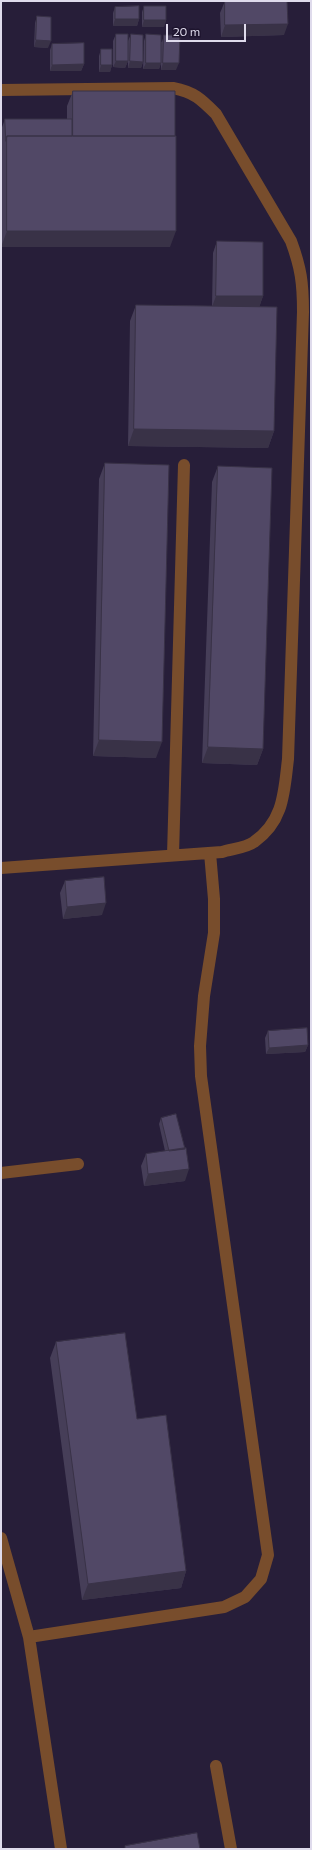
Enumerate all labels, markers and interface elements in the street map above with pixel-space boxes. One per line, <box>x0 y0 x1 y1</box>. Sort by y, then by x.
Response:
scale bar <box>168 16 248 42</box>
text: 20 m <box>173 24 200 38</box>

